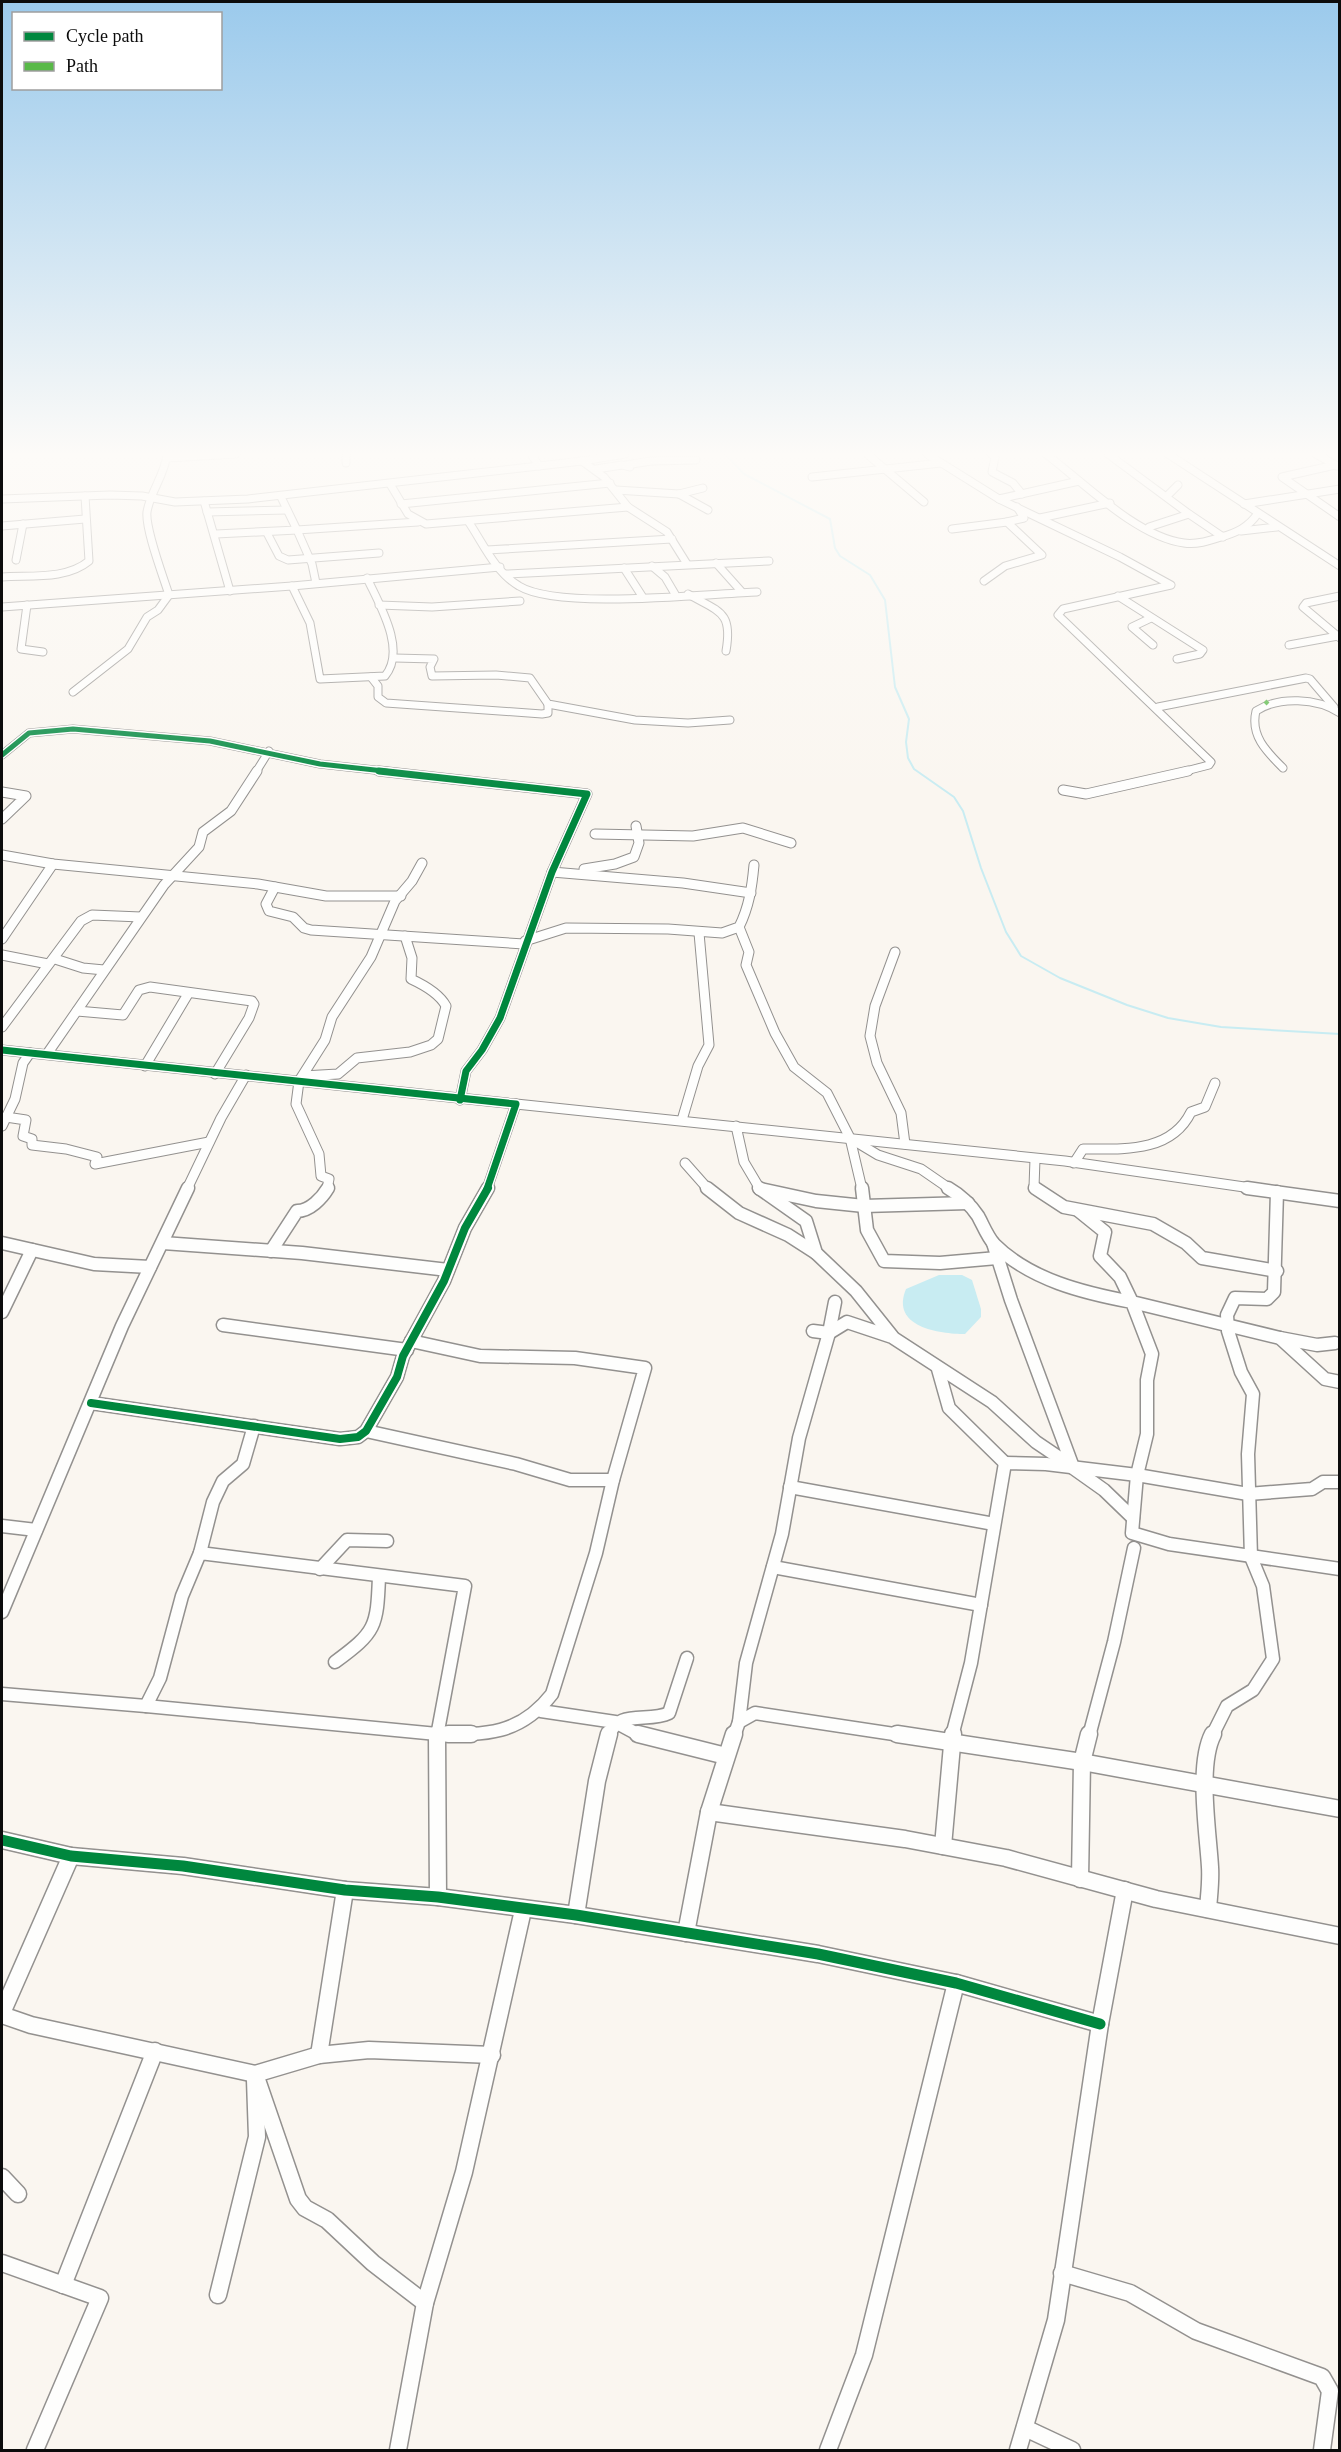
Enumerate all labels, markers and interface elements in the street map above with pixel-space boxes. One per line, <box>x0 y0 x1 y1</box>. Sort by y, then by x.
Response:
legend <box>12 12 222 90</box>
text: Cycle path <box>66 26 143 46</box>
text: Path <box>66 56 98 76</box>

